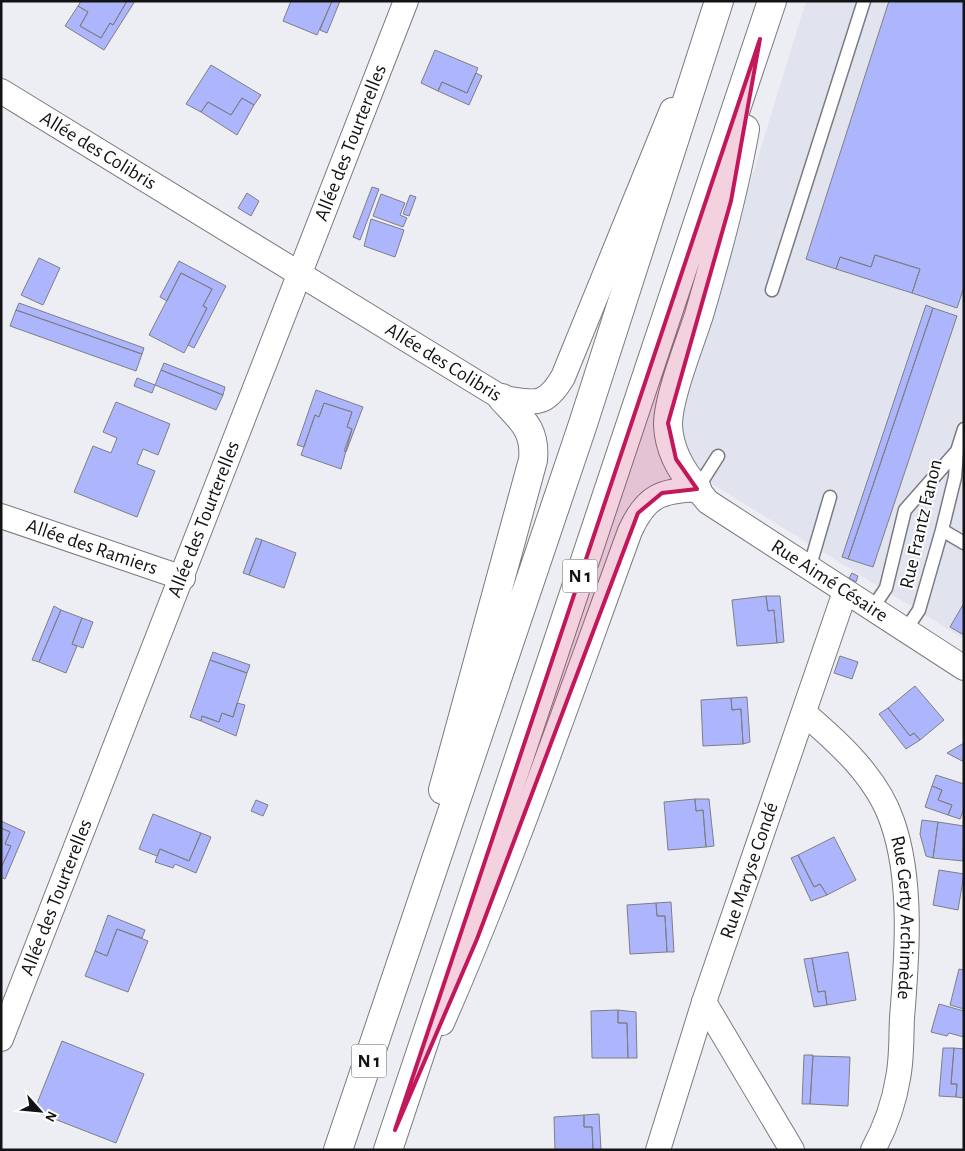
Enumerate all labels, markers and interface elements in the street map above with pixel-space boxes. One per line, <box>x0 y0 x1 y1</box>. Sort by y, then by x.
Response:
street label: Allée des Tourterelles <box>311 62 390 224</box>
street label: Allée des Colibris <box>37 108 160 194</box>
street label: Allée des Colibris <box>382 319 505 405</box>
street label: Allée des Tourterelles <box>164 438 243 600</box>
street label: Rue Frantz Fanon <box>896 457 946 591</box>
street label: Allée des Ramiers <box>24 515 160 579</box>
street label: Rue Aimé Césaire <box>768 536 892 626</box>
road number: N 1 <box>562 560 598 592</box>
street label: Rue Maryse Condé <box>717 800 782 941</box>
street label: Allée des Tourterelles <box>17 816 96 978</box>
street label: Rue Gerty Archimède <box>887 834 917 1001</box>
road number: N 1 <box>352 1044 386 1078</box>
north arrow <box>15 1086 65 1136</box>
text: N <box>42 1109 59 1124</box>

